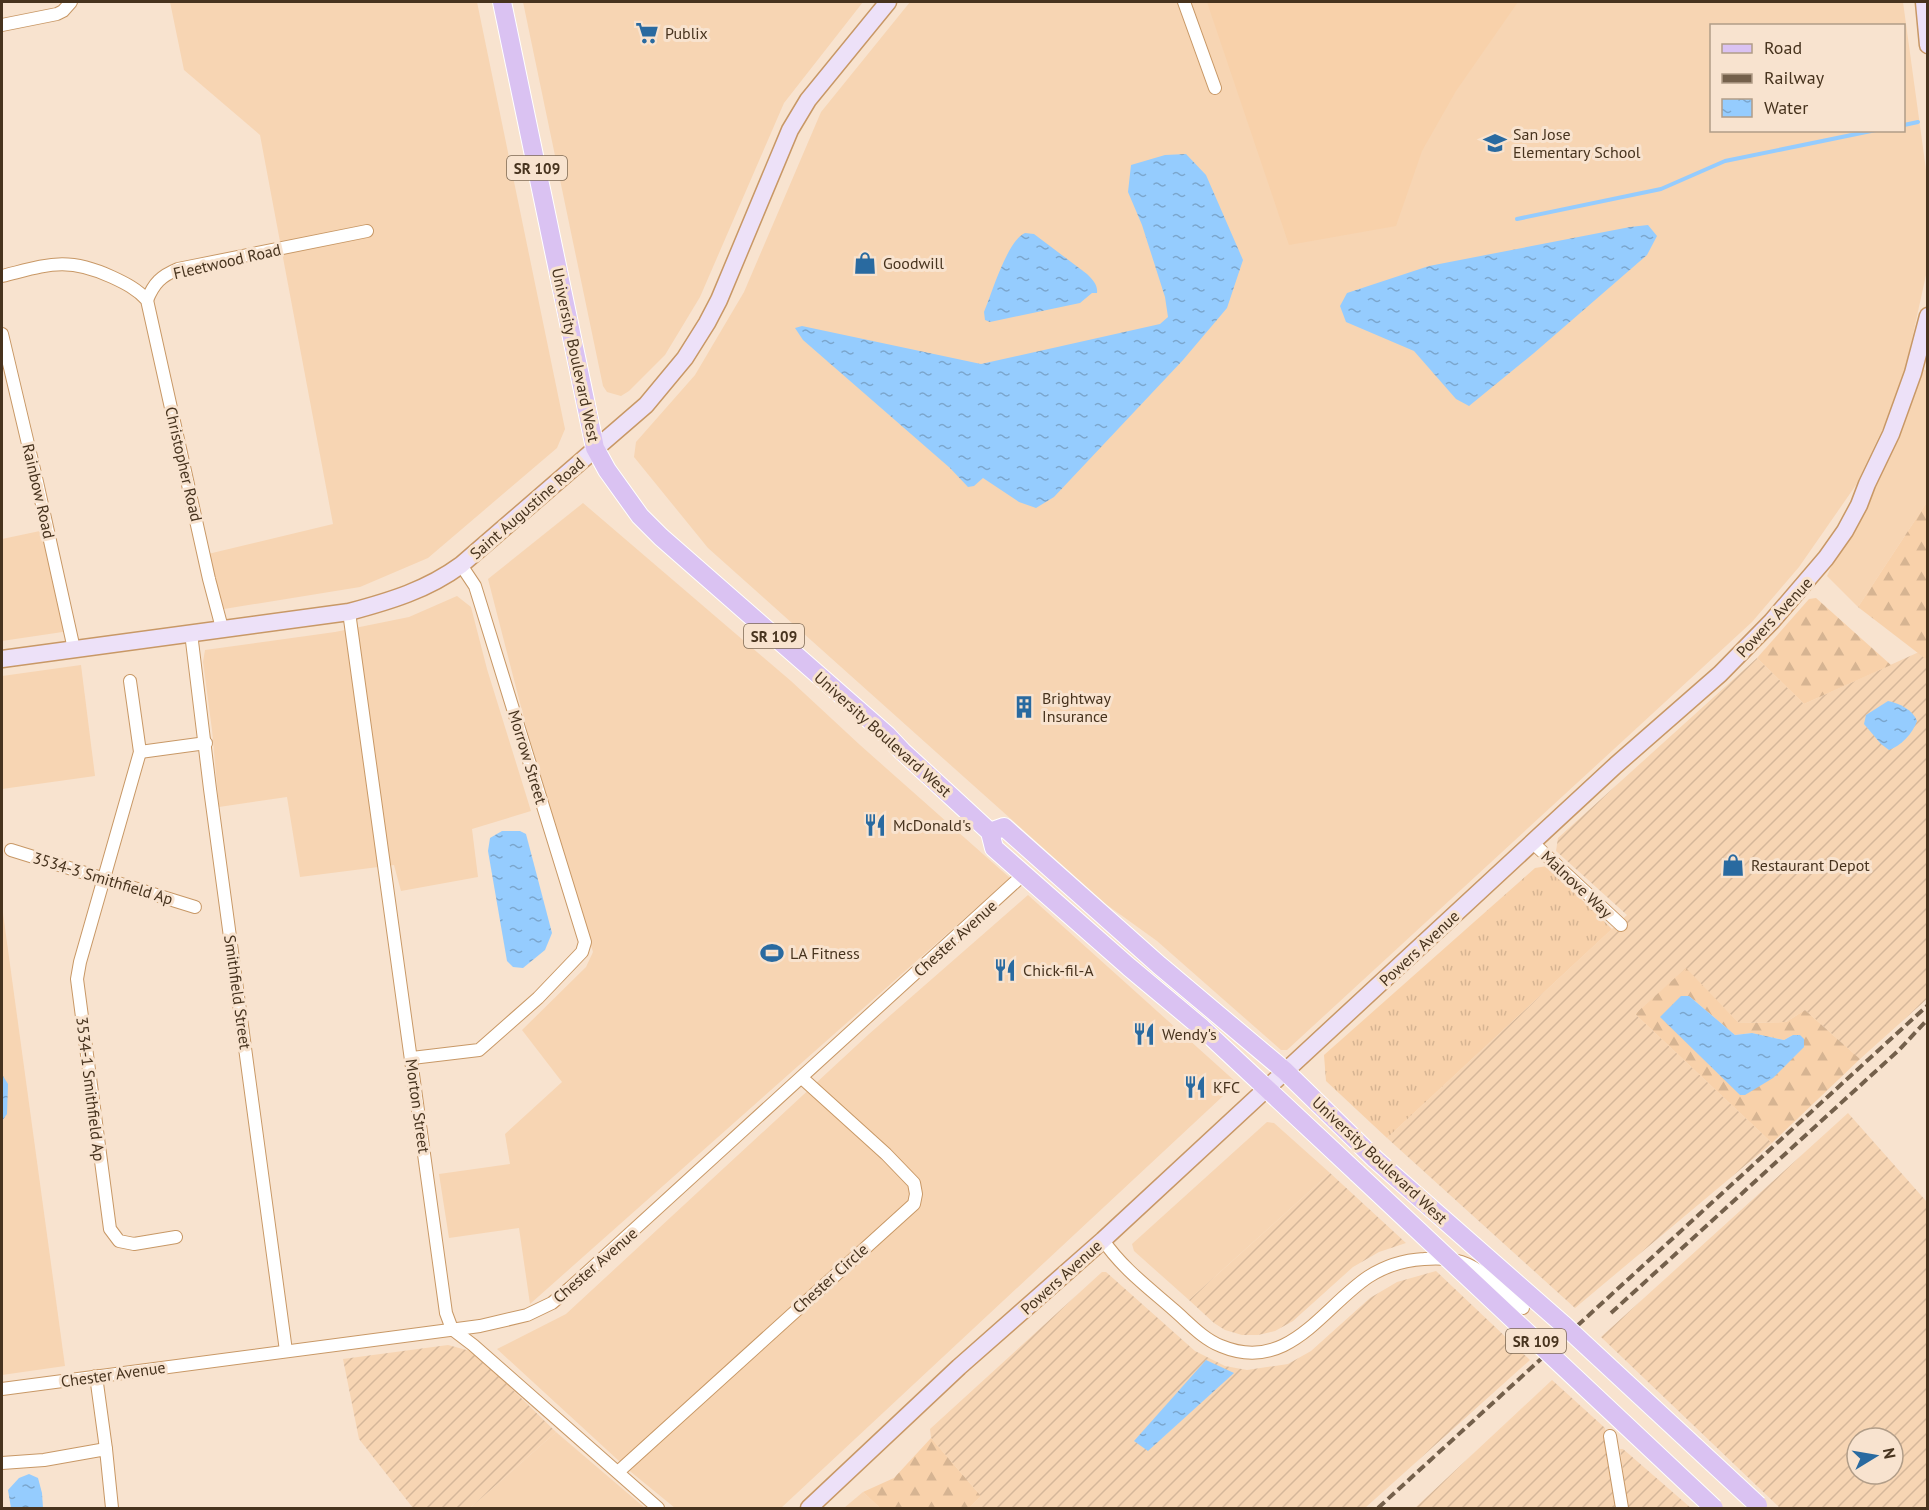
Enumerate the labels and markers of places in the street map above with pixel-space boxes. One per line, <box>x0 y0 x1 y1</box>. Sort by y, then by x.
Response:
supermarket icon: Publix <box>634 20 660 46</box>
place label: Publix <box>665 23 708 43</box>
place label: San Jose Elementary School <box>1513 124 1641 162</box>
school or university icon: San Jose Elementary School <box>1482 130 1508 156</box>
shop icon: Goodwill <box>852 250 878 276</box>
place label: Goodwill <box>883 253 944 273</box>
place label: Brightway Insurance <box>1042 688 1112 726</box>
building icon: Brightway Insurance <box>1011 694 1037 720</box>
restaurant icon: McDonald's <box>862 812 888 838</box>
place label: McDonald's <box>893 815 971 835</box>
shop icon: Restaurant Depot <box>1720 852 1746 878</box>
place label: Restaurant Depot <box>1751 855 1870 875</box>
sports icon: LA Fitness <box>759 940 785 966</box>
place label: LA Fitness <box>790 943 860 963</box>
restaurant icon: Chick-fil-A <box>992 957 1018 983</box>
place label: Chick-fil-A <box>1023 960 1094 980</box>
restaurant icon: Wendy's <box>1131 1021 1157 1047</box>
place label: Wendy's <box>1162 1024 1217 1044</box>
restaurant icon: KFC <box>1182 1074 1208 1100</box>
place label: KFC <box>1213 1077 1240 1097</box>

